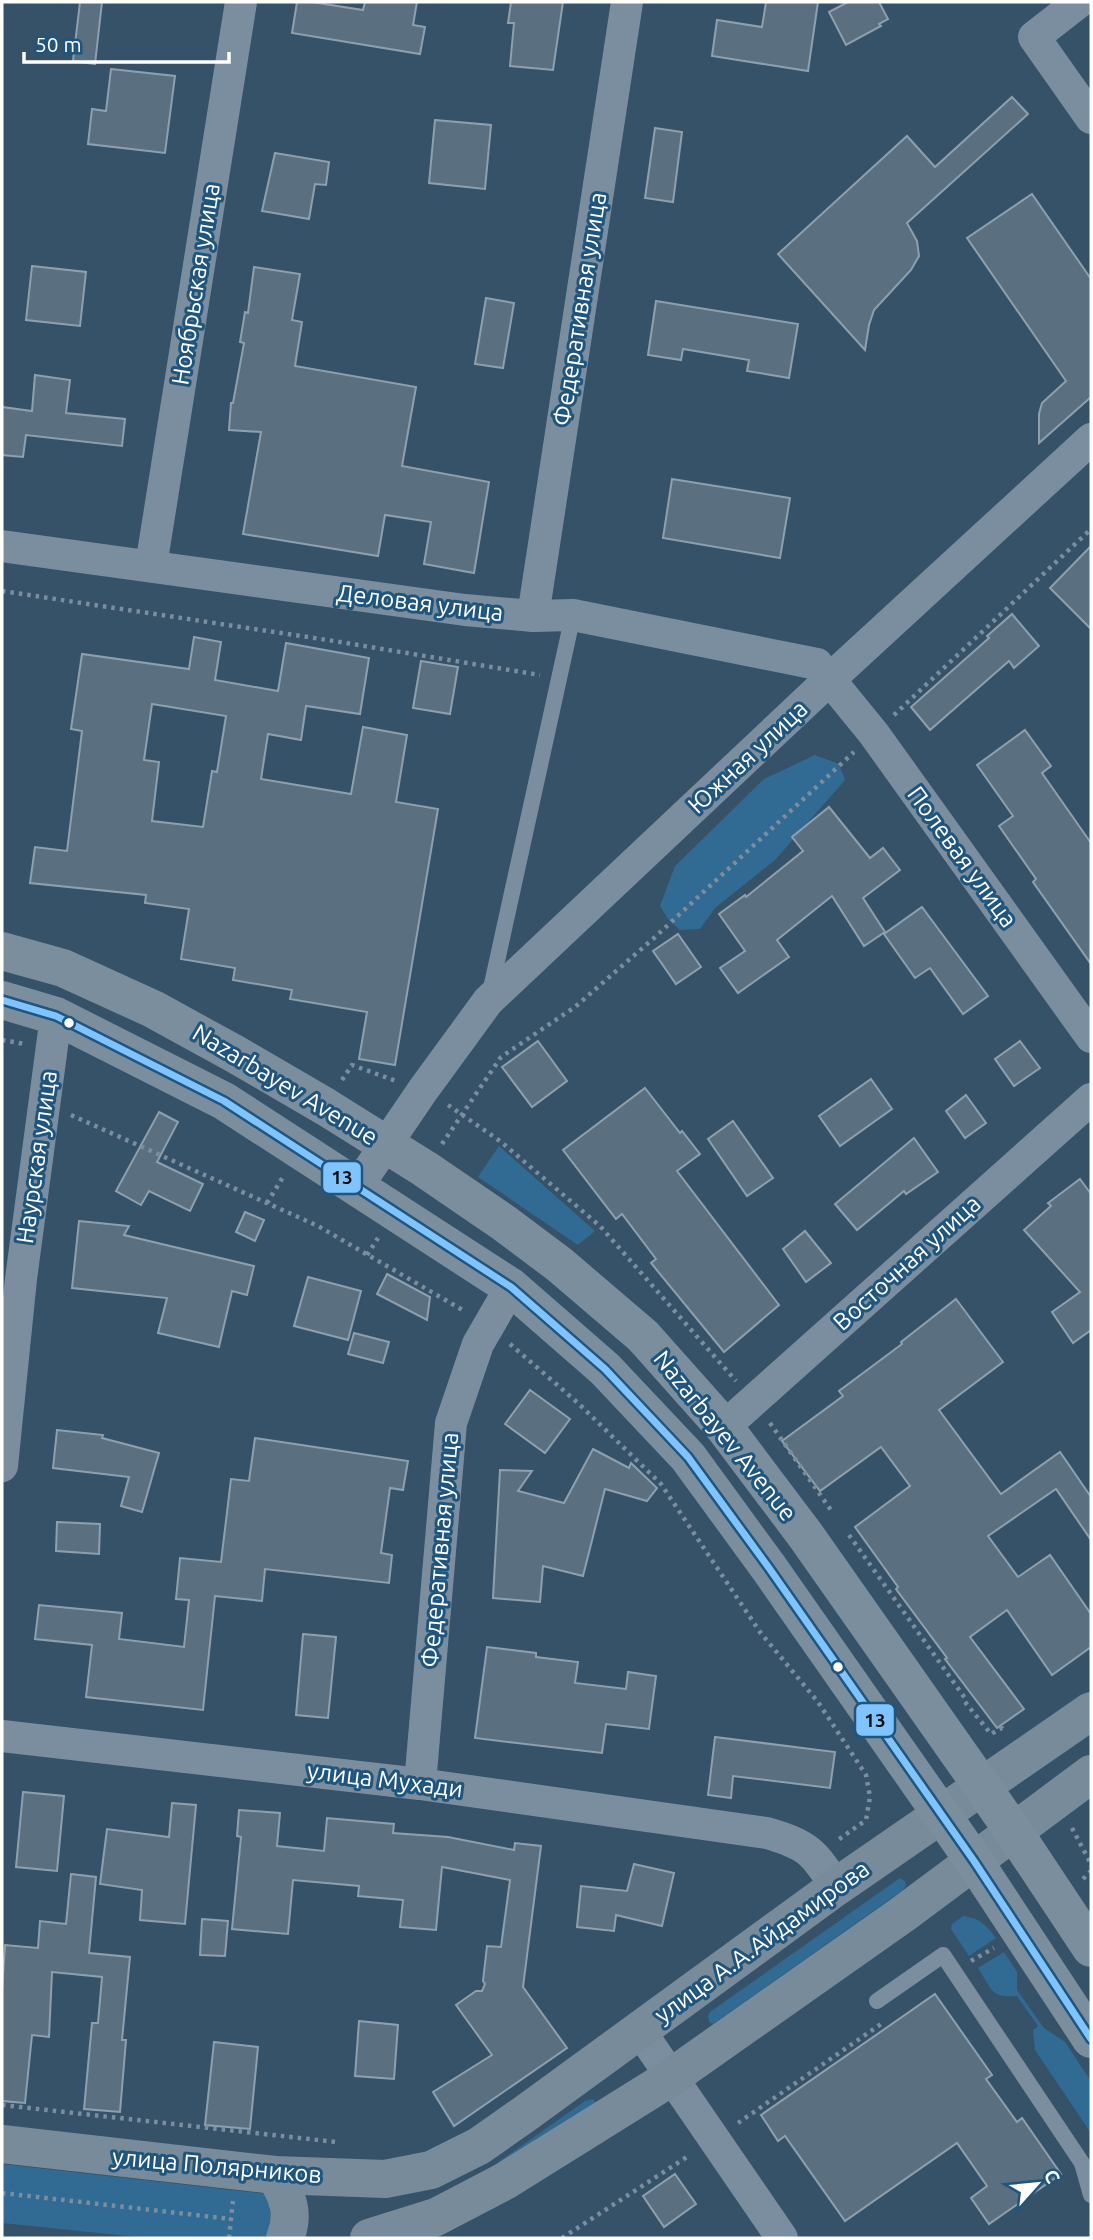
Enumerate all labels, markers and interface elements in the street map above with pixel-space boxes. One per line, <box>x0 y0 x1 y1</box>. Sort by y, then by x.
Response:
scale bar <box>24 21 229 65</box>
text: 50 m <box>35 32 82 56</box>
street label: Ноябрьская улица <box>166 181 225 387</box>
street label: Федеративная улица <box>548 190 611 428</box>
street label: Деловая улица <box>335 579 505 626</box>
street label: Южная улица <box>683 695 813 819</box>
street label: Полевая улица <box>902 781 1023 932</box>
unlabelled marker <box>62 1016 76 1030</box>
street label: Nazarbayev Avenue <box>188 1019 383 1151</box>
street label: Наурская улица <box>11 1069 62 1245</box>
line badge: 13 <box>322 1161 362 1194</box>
text: 13 <box>331 1166 353 1188</box>
street label: Восточная улица <box>828 1190 986 1336</box>
street label: Nazarbayev Avenue <box>648 1345 802 1526</box>
street label: Федеративная улица <box>416 1431 463 1669</box>
unlabelled marker <box>831 1660 845 1674</box>
line badge: 13 <box>855 1703 895 1737</box>
text: 13 <box>864 1709 886 1731</box>
street label: улица Мухади <box>306 1757 464 1802</box>
street label: улица А.А.Айдамирова <box>649 1855 874 2028</box>
street label: улица Полярников <box>111 2143 323 2188</box>
north arrow <box>1002 2149 1072 2219</box>
text: С <box>1040 2166 1065 2187</box>

